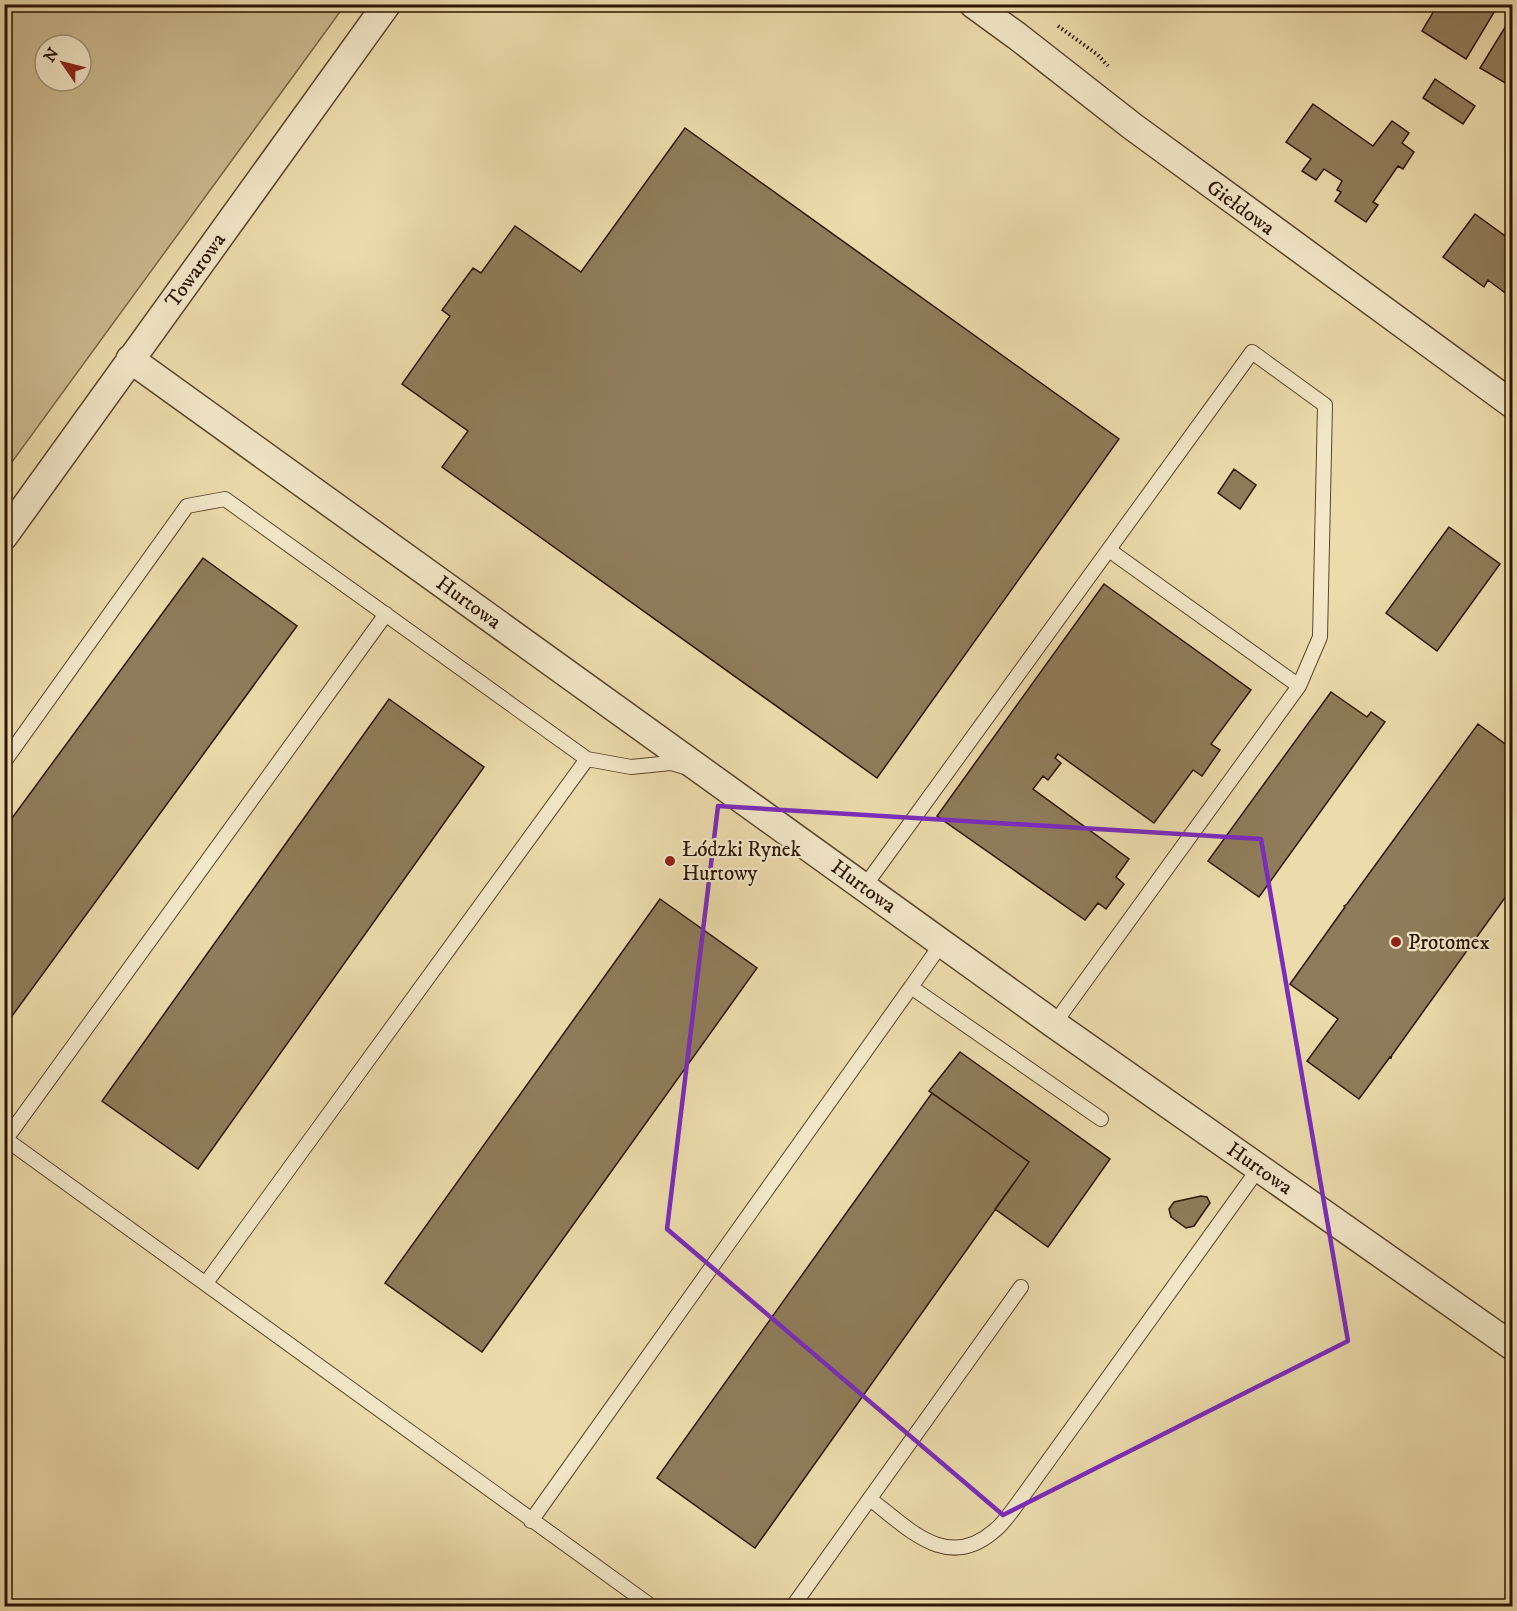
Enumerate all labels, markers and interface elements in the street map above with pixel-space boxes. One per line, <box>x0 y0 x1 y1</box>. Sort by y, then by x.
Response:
north arrow <box>33 33 93 93</box>
text: N <box>40 44 63 66</box>
street label: Giełdowa <box>1201 174 1280 241</box>
street label: Towarowa <box>160 228 232 313</box>
street label: Hurtowa <box>431 570 506 635</box>
place label: Łódzki Rynek Hurtowy <box>682 837 801 887</box>
marker: Łódzki Rynek Hurtowy <box>663 854 677 868</box>
street label: Hurtowa <box>826 854 901 919</box>
place label: Protomex <box>1408 930 1490 956</box>
marker: Protomex <box>1389 935 1403 949</box>
street label: Hurtowa <box>1221 1137 1297 1201</box>

